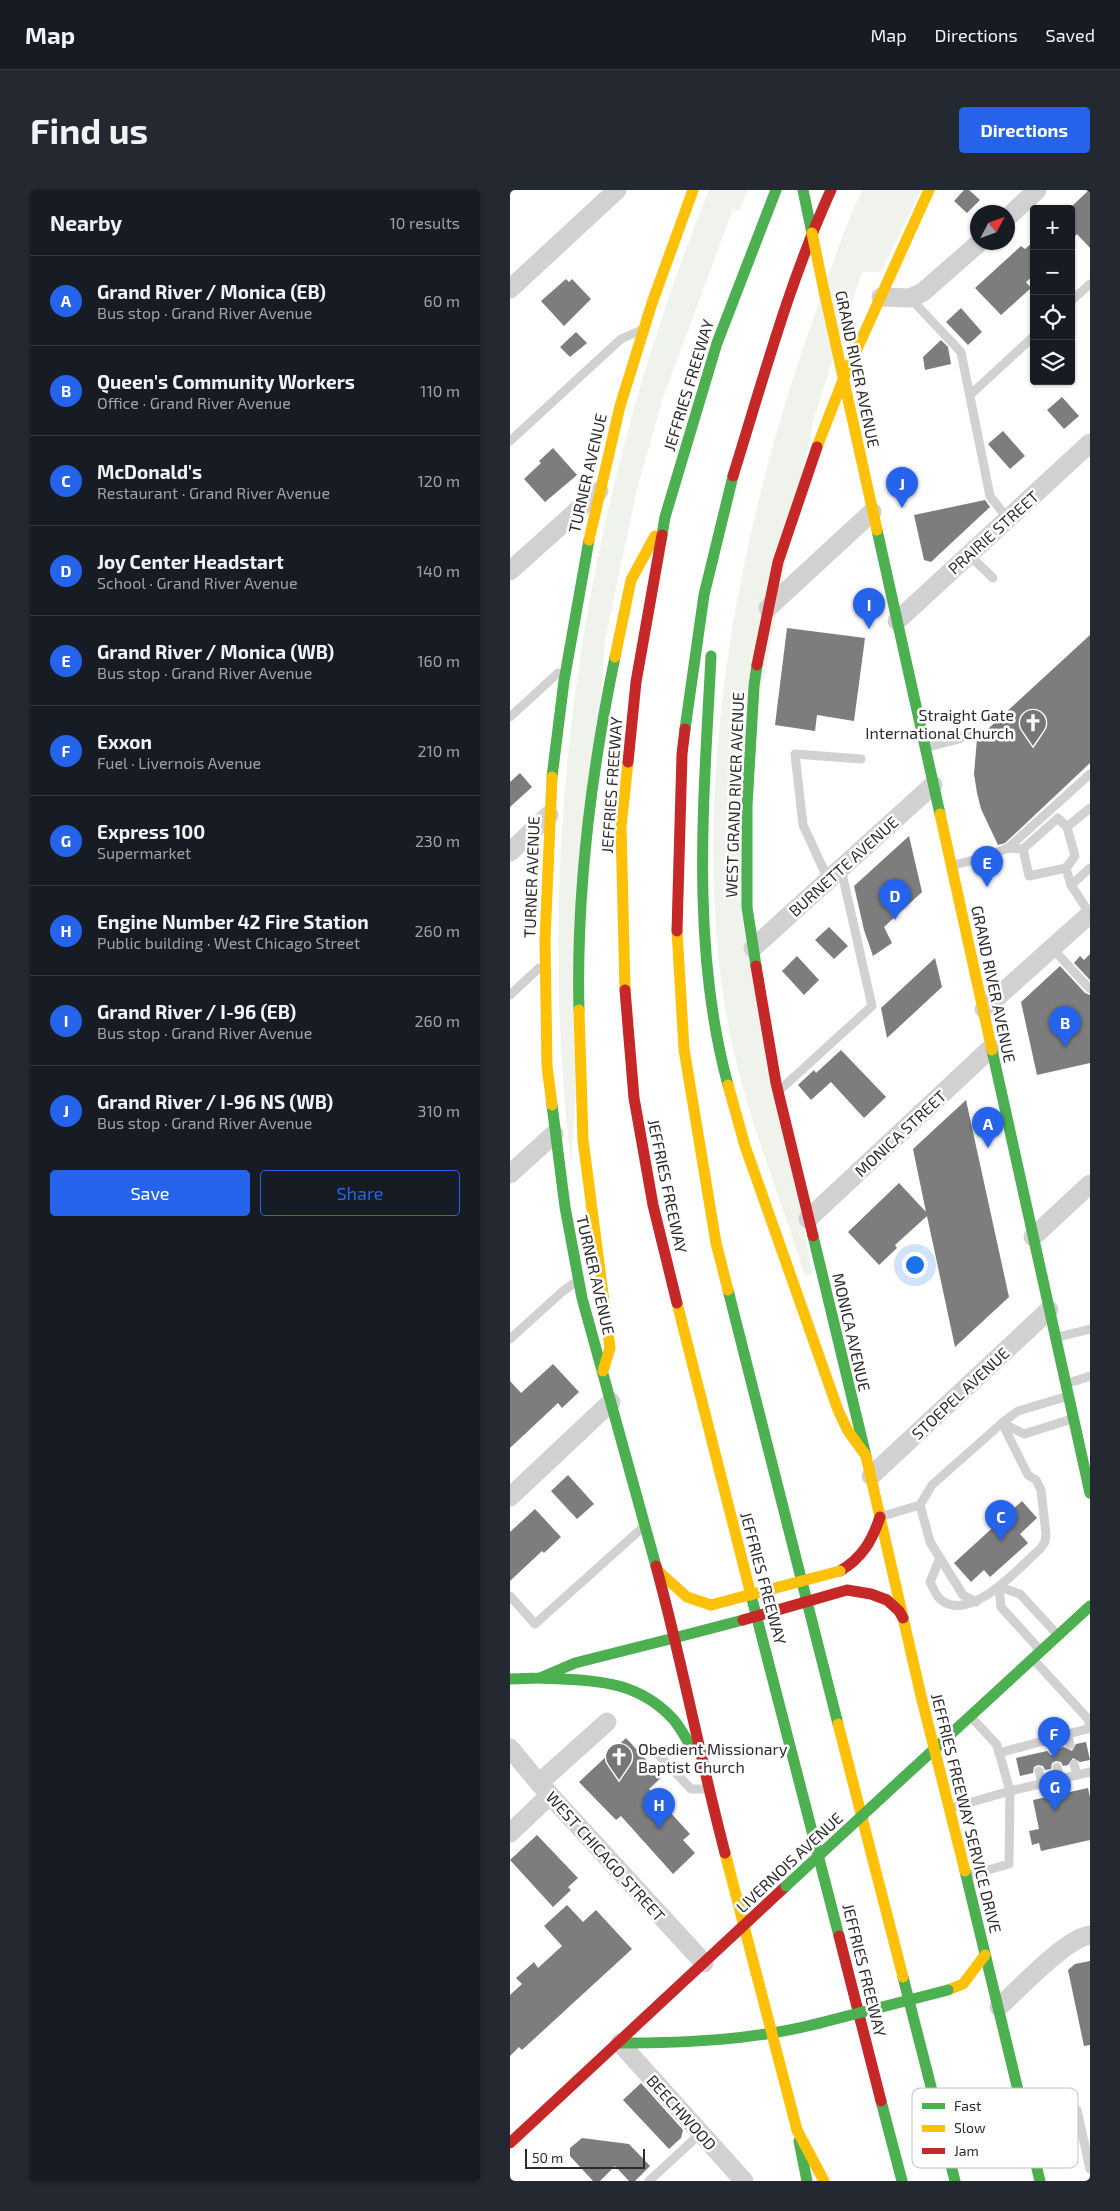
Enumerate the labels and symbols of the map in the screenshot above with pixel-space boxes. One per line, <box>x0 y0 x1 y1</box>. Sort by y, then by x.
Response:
north arrow <box>970 205 1015 250</box>
street label: GRAND RIVER AVENUE <box>832 289 884 449</box>
street label: JEFFRIES FREEWAY <box>659 317 717 453</box>
street label: TURNER AVENUE <box>564 411 610 535</box>
pin: J <box>886 467 918 508</box>
street label: PRAIRIE STREET <box>944 486 1042 578</box>
pin: I <box>853 588 885 629</box>
street label: WEST GRAND RIVER AVENUE <box>721 692 747 898</box>
place label: Straight Gate International Church <box>865 705 1014 742</box>
church icon: Straight Gate International Church <box>1018 708 1048 747</box>
street label: JEFFRIES FREEWAY <box>597 716 625 854</box>
street label: BURNETTE AVENUE <box>784 812 902 920</box>
street label: TURNER AVENUE <box>519 816 543 938</box>
pin: E <box>971 846 1003 887</box>
pin: D <box>879 879 911 920</box>
street label: GRAND RIVER AVENUE <box>968 904 1020 1064</box>
pin: B <box>1049 1006 1081 1047</box>
street label: MONICA STREET <box>850 1086 950 1180</box>
pin: A <box>972 1107 1004 1148</box>
street label: JEFFRIES FREEWAY <box>644 1117 692 1255</box>
street label: TURNER AVENUE <box>573 1213 619 1337</box>
your location <box>902 1252 928 1278</box>
street label: MONICA AVENUE <box>829 1271 875 1393</box>
street label: STOEPEL AVENUE <box>907 1343 1013 1443</box>
pin: C <box>985 1500 1017 1541</box>
street label: JEFFRIES FREEWAY <box>737 1510 791 1646</box>
street label: JEFFRIES FREEWAY SERVICE DRIVE <box>928 1691 1006 1935</box>
pin: F <box>1038 1717 1070 1758</box>
place label: Obedient Missionary Baptist Church <box>638 1739 788 1776</box>
church icon: Obedient Missionary Baptist Church <box>604 1742 634 1781</box>
pin: G <box>1039 1770 1071 1811</box>
street label: WEST CHICAGO STREET <box>542 1787 670 1925</box>
pin: H <box>643 1788 675 1829</box>
street label: LIVERNOIS AVENUE <box>732 1808 846 1916</box>
street label: JEFFRIES FREEWAY <box>839 1901 891 2039</box>
street label: BEECHWOOD <box>643 2070 721 2154</box>
legend <box>912 2088 1078 2168</box>
text: Fast <box>954 2097 981 2114</box>
text: Slow <box>954 2119 986 2136</box>
text: Jam <box>954 2142 979 2159</box>
scale bar <box>525 2146 645 2169</box>

